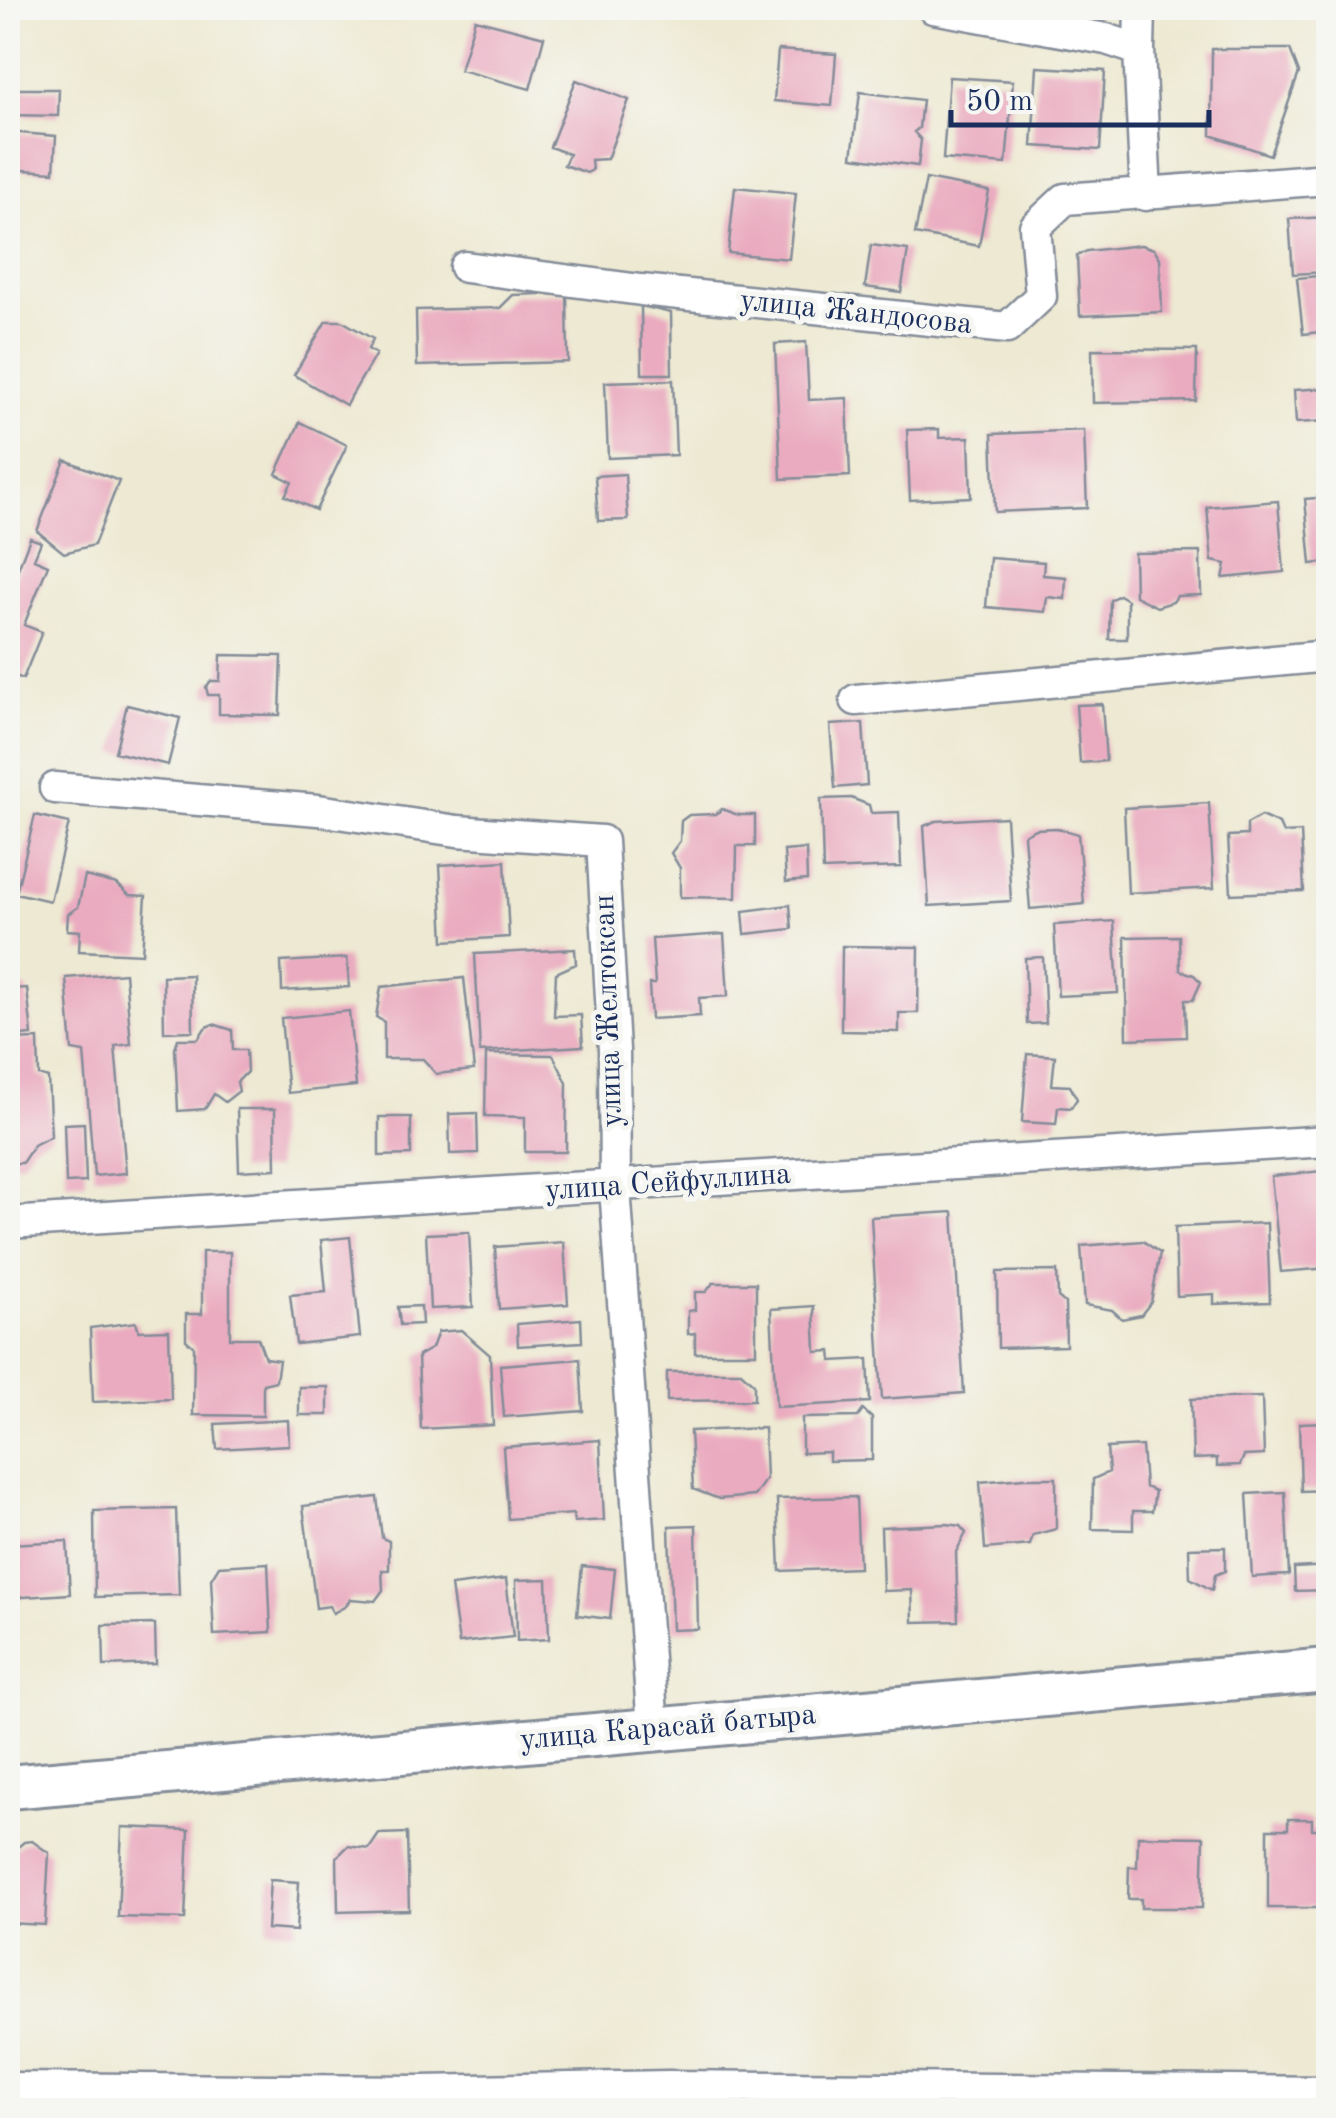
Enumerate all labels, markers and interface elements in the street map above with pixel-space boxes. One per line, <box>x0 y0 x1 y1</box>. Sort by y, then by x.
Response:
scale bar <box>951 65 1208 127</box>
text: 50 m <box>966 87 1033 117</box>
street label: улица Жандосова <box>738 286 974 340</box>
street label: улица Желтоксан <box>590 894 628 1128</box>
street label: улица Сейфуллина <box>544 1159 792 1207</box>
street label: улица Карасай батыра <box>519 1700 817 1756</box>

